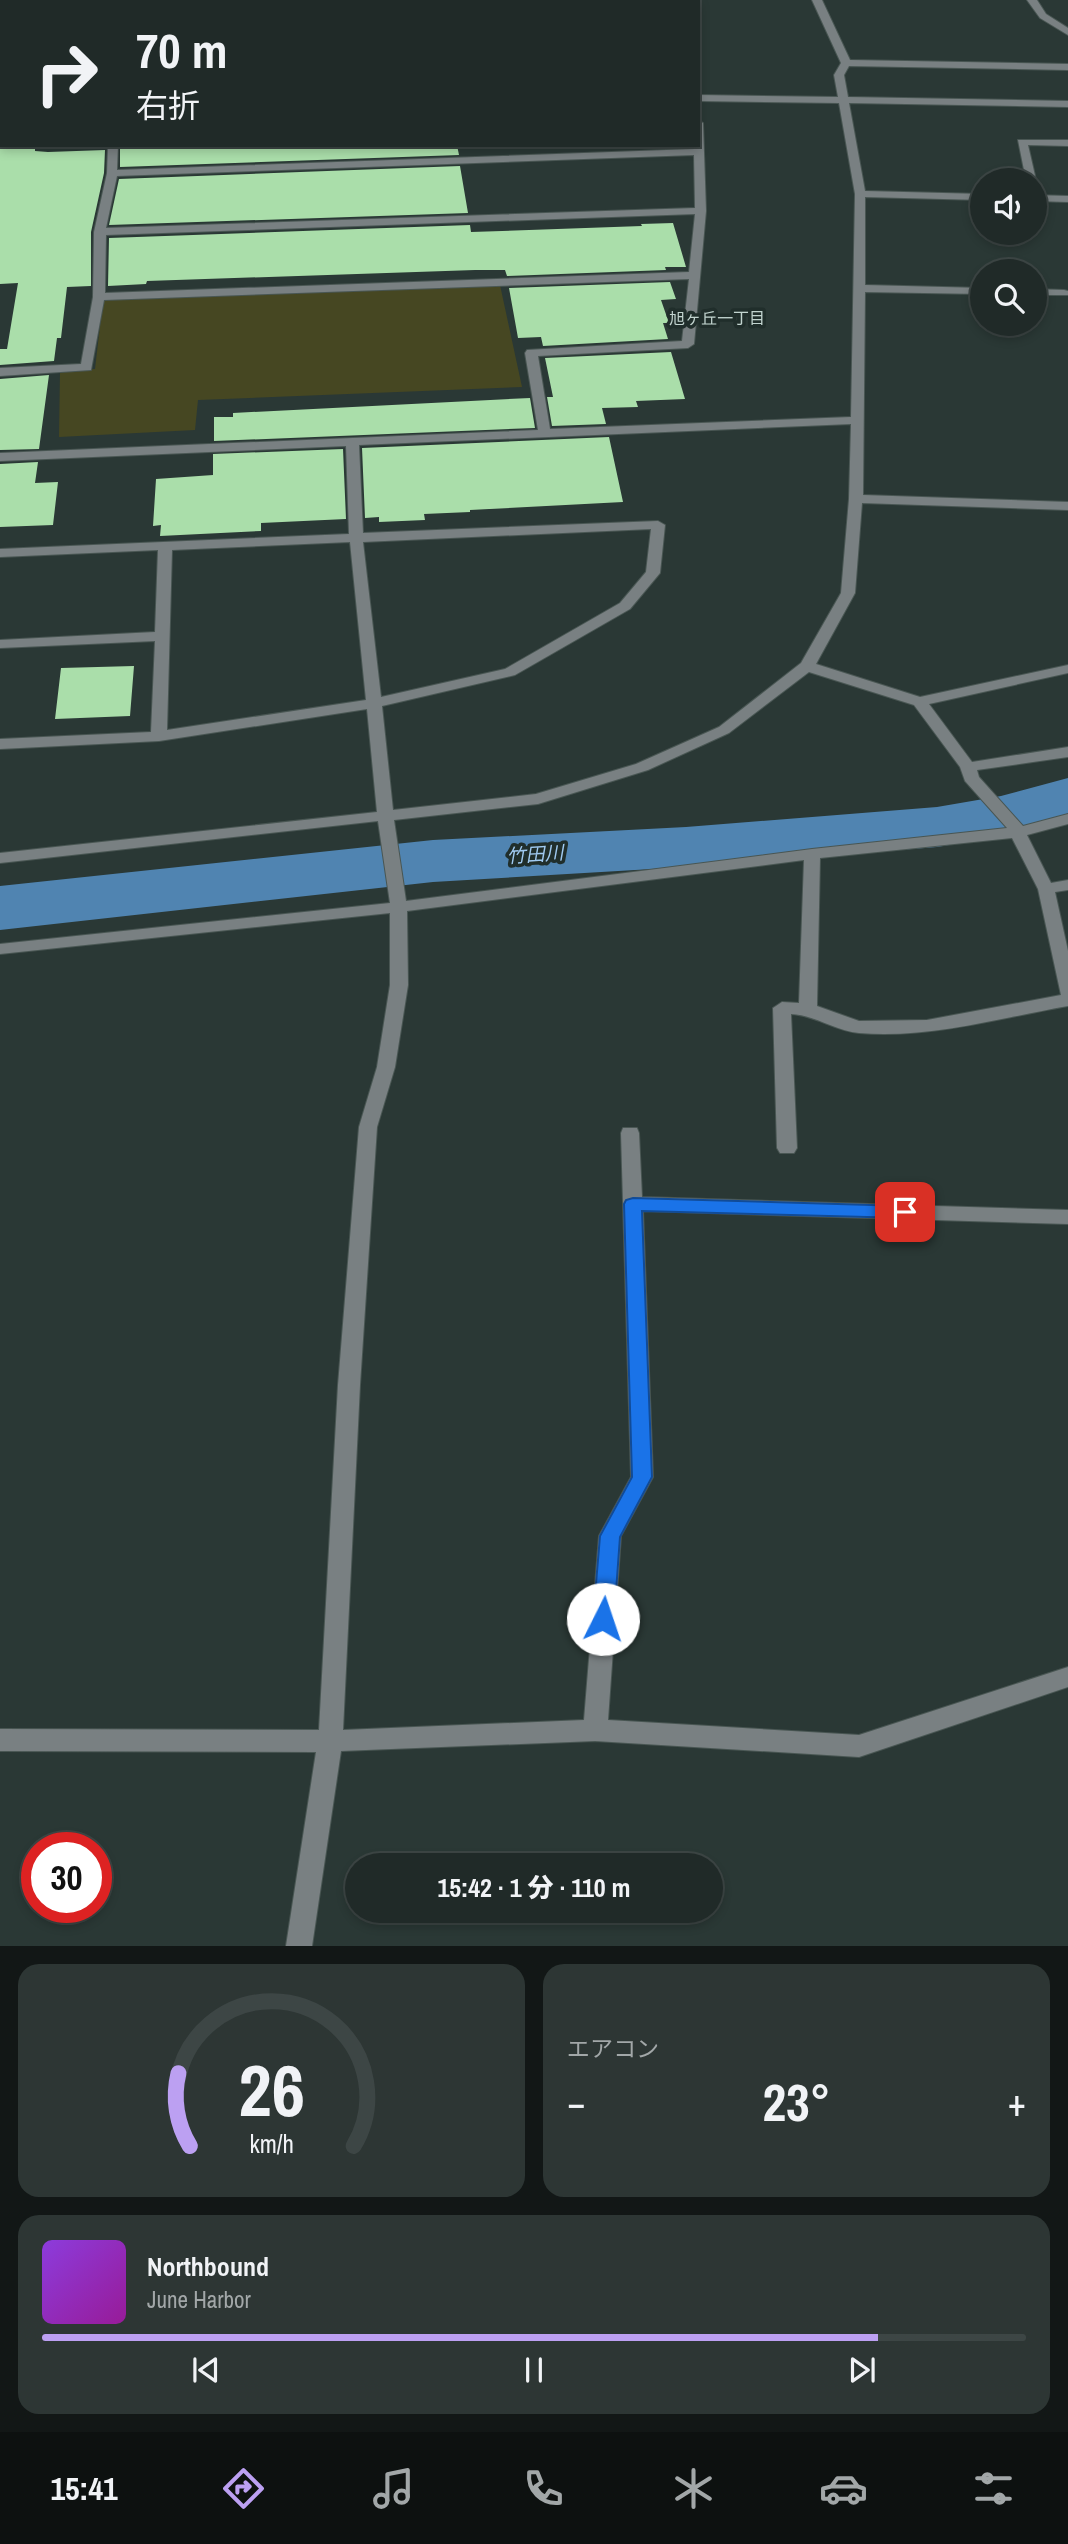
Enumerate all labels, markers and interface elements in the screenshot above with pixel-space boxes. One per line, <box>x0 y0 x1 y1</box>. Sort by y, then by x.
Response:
text: 70 m <box>136 17 228 83</box>
icon: right <box>21 28 112 119</box>
text: 右折 <box>136 84 200 127</box>
map controls <box>970 168 1047 336</box>
button: sound <box>970 168 1047 245</box>
button: search <box>970 259 1047 336</box>
district label: 旭ヶ丘一丁目 <box>669 307 765 329</box>
water label: 竹田川 <box>506 839 566 869</box>
pin <box>875 1182 935 1242</box>
icon: arrive <box>886 1193 924 1231</box>
position arrow <box>566 1582 640 1656</box>
speed limit sign: 30 <box>21 1832 112 1923</box>
text: 15:42 · 1 分 · 110 m <box>437 1870 631 1905</box>
text: エアコン <box>567 2033 659 2064</box>
text: 26 <box>238 2042 305 2140</box>
text: 23° <box>762 2067 831 2137</box>
text: − <box>567 2077 585 2128</box>
text: + <box>1008 2077 1026 2128</box>
text: km/h <box>249 2127 294 2161</box>
text: Northbound <box>147 2249 269 2284</box>
text: June Harbor <box>147 2284 251 2315</box>
icon: previous <box>187 2351 225 2389</box>
icon: pause <box>515 2351 553 2389</box>
icon: next <box>843 2351 881 2389</box>
icon: directions <box>219 2464 268 2513</box>
icon: music <box>369 2464 418 2513</box>
icon: phone <box>519 2464 568 2513</box>
icon: climate <box>669 2464 718 2513</box>
icon: car <box>819 2464 868 2513</box>
icon: filters <box>969 2464 1018 2513</box>
text: 15:41 <box>50 2467 118 2510</box>

